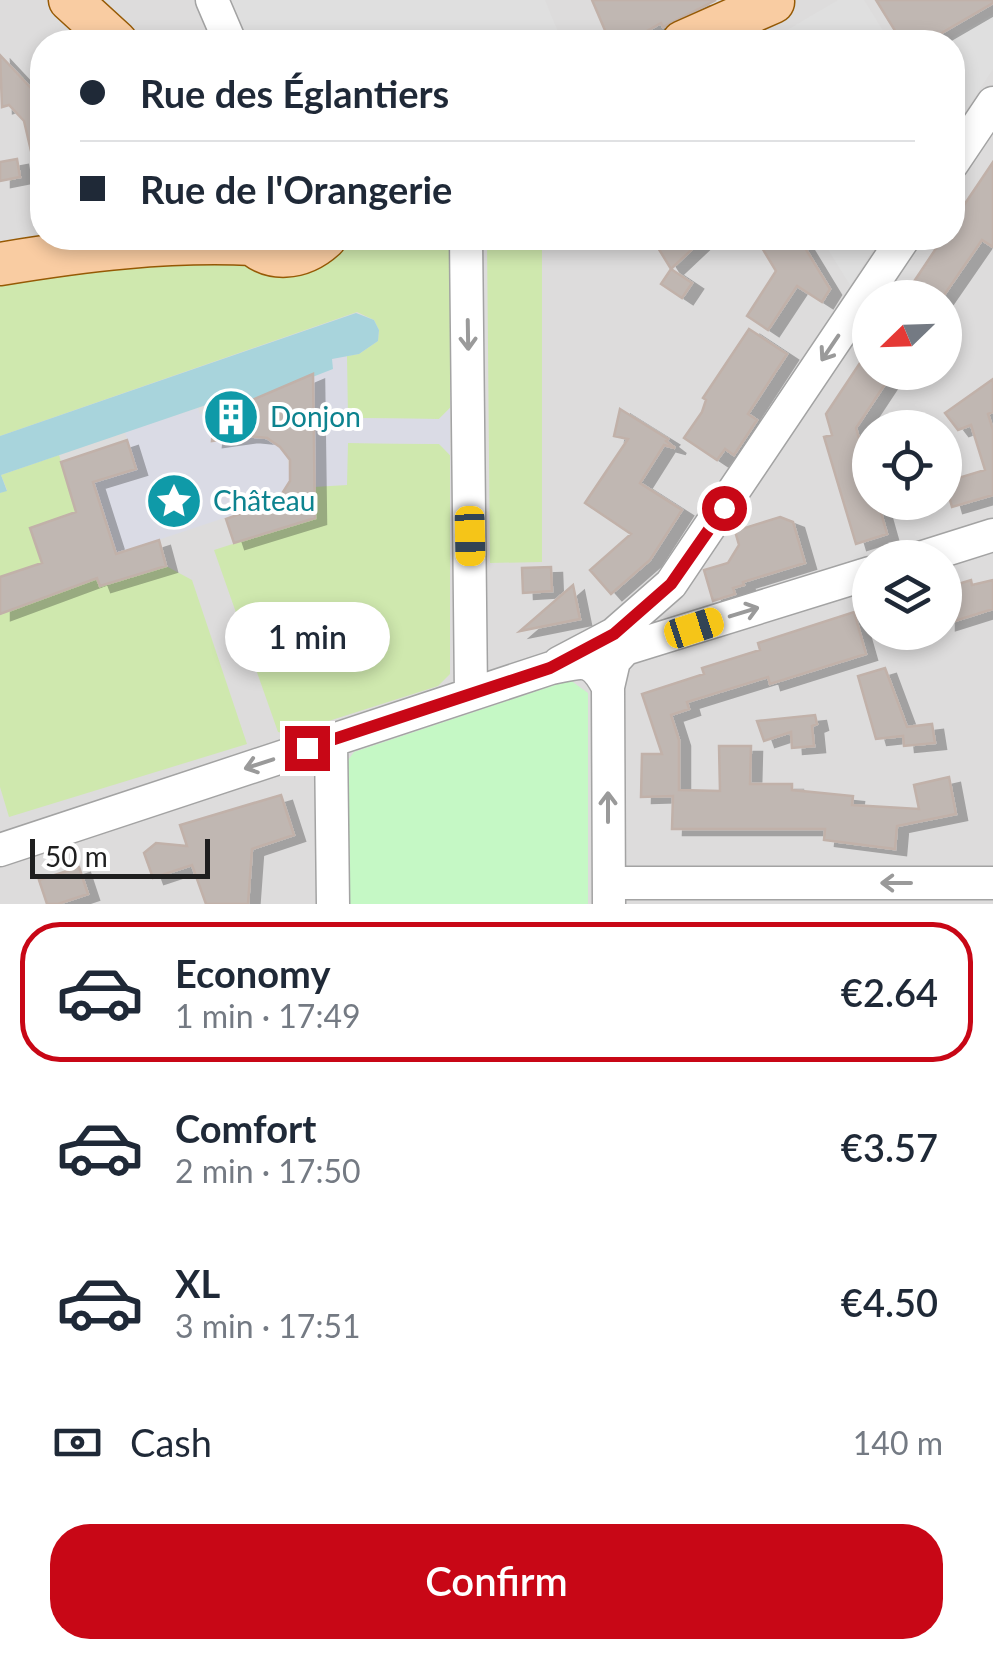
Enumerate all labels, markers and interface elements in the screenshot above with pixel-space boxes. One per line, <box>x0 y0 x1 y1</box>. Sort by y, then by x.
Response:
text: Rue des Églantiers <box>140 70 449 116</box>
text: Rue de l'Orangerie <box>140 166 452 212</box>
north arrow <box>852 280 962 390</box>
map controls <box>852 280 962 650</box>
one-way arrow <box>458 318 477 350</box>
one-way arrow <box>820 333 841 361</box>
building icon: Donjon <box>201 387 261 447</box>
place label: Donjon <box>270 399 361 433</box>
button: locate <box>852 410 962 520</box>
place icon: Château <box>144 471 204 531</box>
place label: Château <box>213 483 315 517</box>
route start <box>702 486 747 531</box>
car <box>454 506 486 566</box>
button: layers <box>852 540 962 650</box>
one-way arrow <box>728 601 759 619</box>
callout: 1 min <box>224 603 390 673</box>
car <box>661 604 727 652</box>
text: 1 min <box>268 617 347 656</box>
route end <box>285 726 330 771</box>
one-way arrow <box>244 757 275 775</box>
one-way arrow <box>598 791 618 824</box>
scale bar <box>30 834 210 878</box>
text: 50 m <box>45 839 108 873</box>
one-way arrow <box>880 874 912 892</box>
icon: car <box>55 947 145 1037</box>
text: Economy <box>175 950 330 996</box>
text: €2.64 <box>841 969 938 1015</box>
text: 1 min · 17:49 <box>175 996 361 1035</box>
icon: car <box>55 1102 145 1192</box>
text: Comfort <box>175 1105 316 1151</box>
text: €3.57 <box>841 1124 938 1170</box>
text: 2 min · 17:50 <box>175 1151 361 1190</box>
icon: car <box>55 1257 145 1347</box>
text: XL <box>175 1260 220 1306</box>
text: €4.50 <box>841 1279 938 1325</box>
text: 3 min · 17:51 <box>175 1306 361 1345</box>
icon: cash <box>50 1415 105 1470</box>
text: Cash <box>130 1419 212 1465</box>
text: 140 m <box>853 1423 943 1462</box>
button: Confirm <box>50 1524 943 1639</box>

